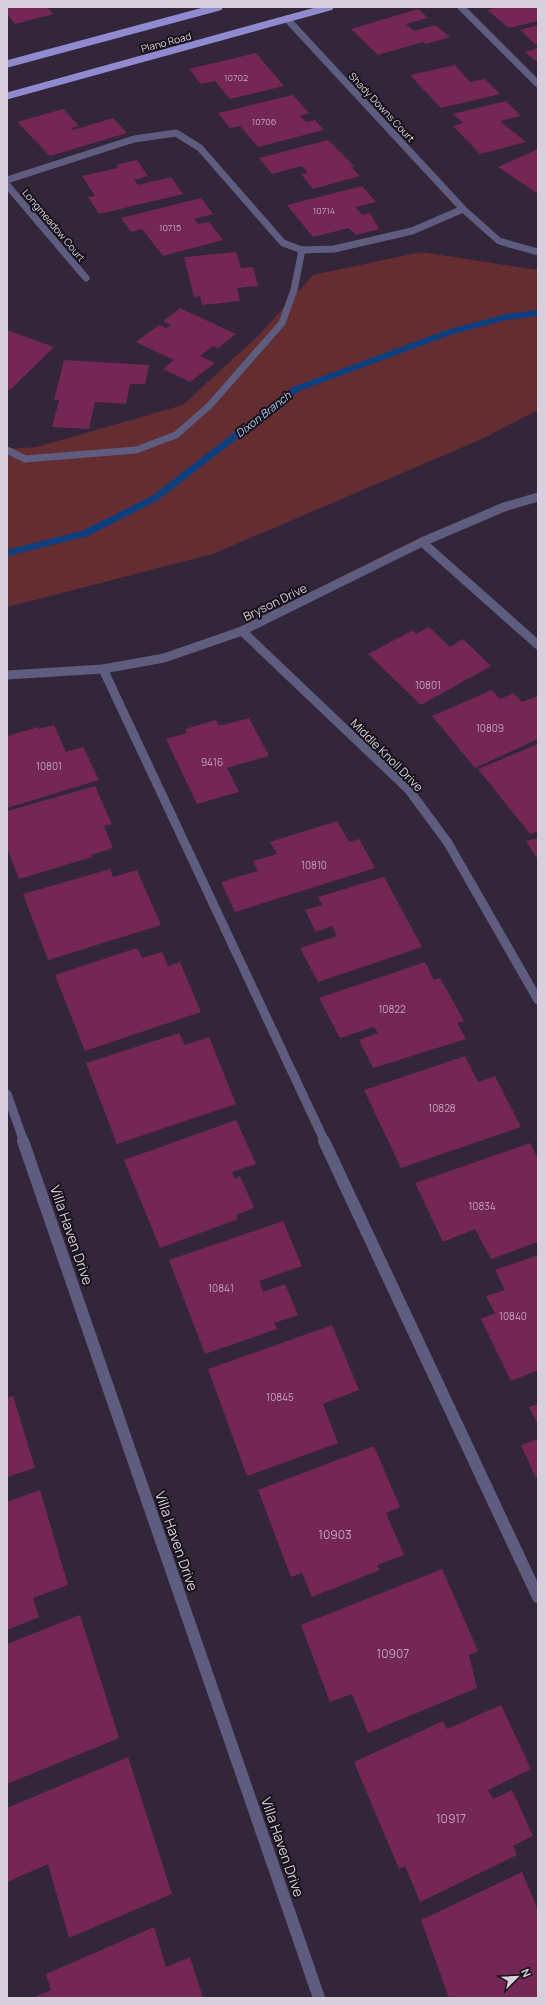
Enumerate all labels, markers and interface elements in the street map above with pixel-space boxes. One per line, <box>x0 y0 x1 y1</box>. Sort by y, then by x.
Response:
street label: Plano Road <box>139 29 193 55</box>
street label: Shady Downs Court <box>346 69 418 145</box>
house number: 10702 <box>224 71 248 84</box>
house number: 10706 <box>252 115 277 128</box>
street label: Longmeadow Court <box>20 186 88 264</box>
house number: 10714 <box>313 204 335 217</box>
house number: 10715 <box>159 221 181 234</box>
water label: Dixon Branch <box>232 387 294 440</box>
street label: Bryson Drive <box>240 579 310 625</box>
house number: 10801 <box>415 678 441 692</box>
street label: Middle Knoll Drive <box>347 715 427 795</box>
house number: 10809 <box>476 721 504 735</box>
house number: 9416 <box>201 755 223 769</box>
house number: 10801 <box>36 759 62 773</box>
house number: 10810 <box>301 858 327 872</box>
house number: 10822 <box>378 1002 406 1016</box>
house number: 10828 <box>428 1101 456 1115</box>
street label: Villa Haven Drive <box>46 1183 98 1287</box>
house number: 10834 <box>468 1199 496 1213</box>
house number: 10841 <box>208 1281 234 1295</box>
house number: 10840 <box>499 1309 527 1323</box>
house number: 10845 <box>266 1390 294 1404</box>
street label: Villa Haven Drive <box>151 1489 203 1593</box>
house number: 10903 <box>318 1526 352 1543</box>
house number: 10907 <box>377 1645 409 1662</box>
street label: Villa Haven Drive <box>257 1795 309 1899</box>
house number: 10917 <box>436 1810 466 1827</box>
north arrow <box>497 1957 537 1997</box>
text: N <box>518 1966 535 1979</box>

